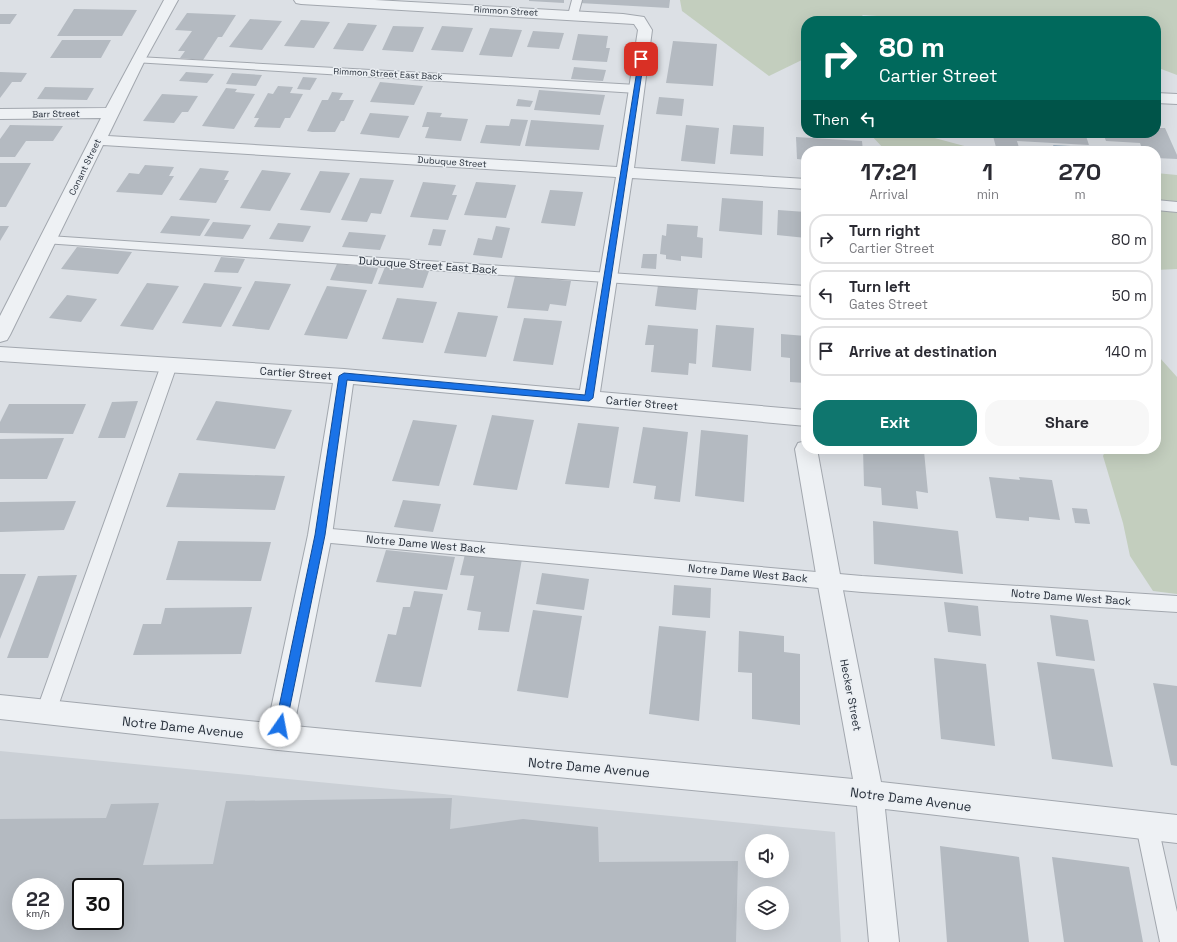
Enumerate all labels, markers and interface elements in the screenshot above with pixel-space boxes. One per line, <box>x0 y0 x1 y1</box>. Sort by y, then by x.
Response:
street label: Rimmon Street <box>474 3 538 19</box>
text: 80 m <box>879 29 945 65</box>
icon: right <box>813 32 865 84</box>
pin <box>624 42 658 76</box>
icon: arrive <box>630 48 652 70</box>
text: Cartier Street <box>879 64 997 87</box>
street label: Rimmon Street East Back <box>333 65 443 83</box>
street label: Barr Street <box>32 108 80 120</box>
icon: left <box>857 108 879 130</box>
text: Then <box>813 110 849 129</box>
street label: Conant Street <box>66 137 104 197</box>
street label: Dubuque Street <box>417 154 487 170</box>
text: 17:21 <box>861 156 917 187</box>
text: 1 <box>982 156 993 187</box>
text: 270 <box>1059 156 1101 187</box>
text: Arrival <box>869 186 908 203</box>
text: min <box>977 186 999 203</box>
text: m <box>1074 186 1086 203</box>
text: Turn right <box>849 221 920 240</box>
icon: right <box>815 228 837 250</box>
text: 80 m <box>1111 230 1147 249</box>
text: Cartier Street <box>849 240 935 257</box>
street label: Dubuque Street East Back <box>358 253 498 277</box>
text: Turn left <box>849 277 911 296</box>
icon: left <box>815 284 837 306</box>
text: 50 m <box>1112 286 1147 305</box>
text: Gates Street <box>849 296 928 313</box>
icon: arrive <box>815 340 837 362</box>
text: Arrive at destination <box>849 342 997 361</box>
text: 140 m <box>1105 342 1147 361</box>
street label: Cartier Street <box>259 363 333 383</box>
street label: Cartier Street <box>605 393 679 413</box>
button: Exit <box>813 400 977 446</box>
button: Share <box>985 400 1149 446</box>
street label: Notre Dame West Back <box>366 532 486 556</box>
street label: Notre Dame West Back <box>688 561 808 585</box>
street label: Notre Dame West Back <box>1011 586 1131 608</box>
street label: Hecker Street <box>837 658 865 732</box>
position arrow <box>259 705 301 747</box>
street label: Notre Dame Avenue <box>121 713 245 742</box>
street label: Notre Dame Avenue <box>527 754 651 781</box>
street label: Notre Dame Avenue <box>849 784 973 815</box>
map controls <box>745 834 789 930</box>
button: sound <box>745 834 789 878</box>
speed limit sign: 30 <box>72 878 124 930</box>
text: 22 <box>26 886 50 912</box>
button: layers <box>745 886 789 930</box>
text: km/h <box>26 907 50 920</box>

